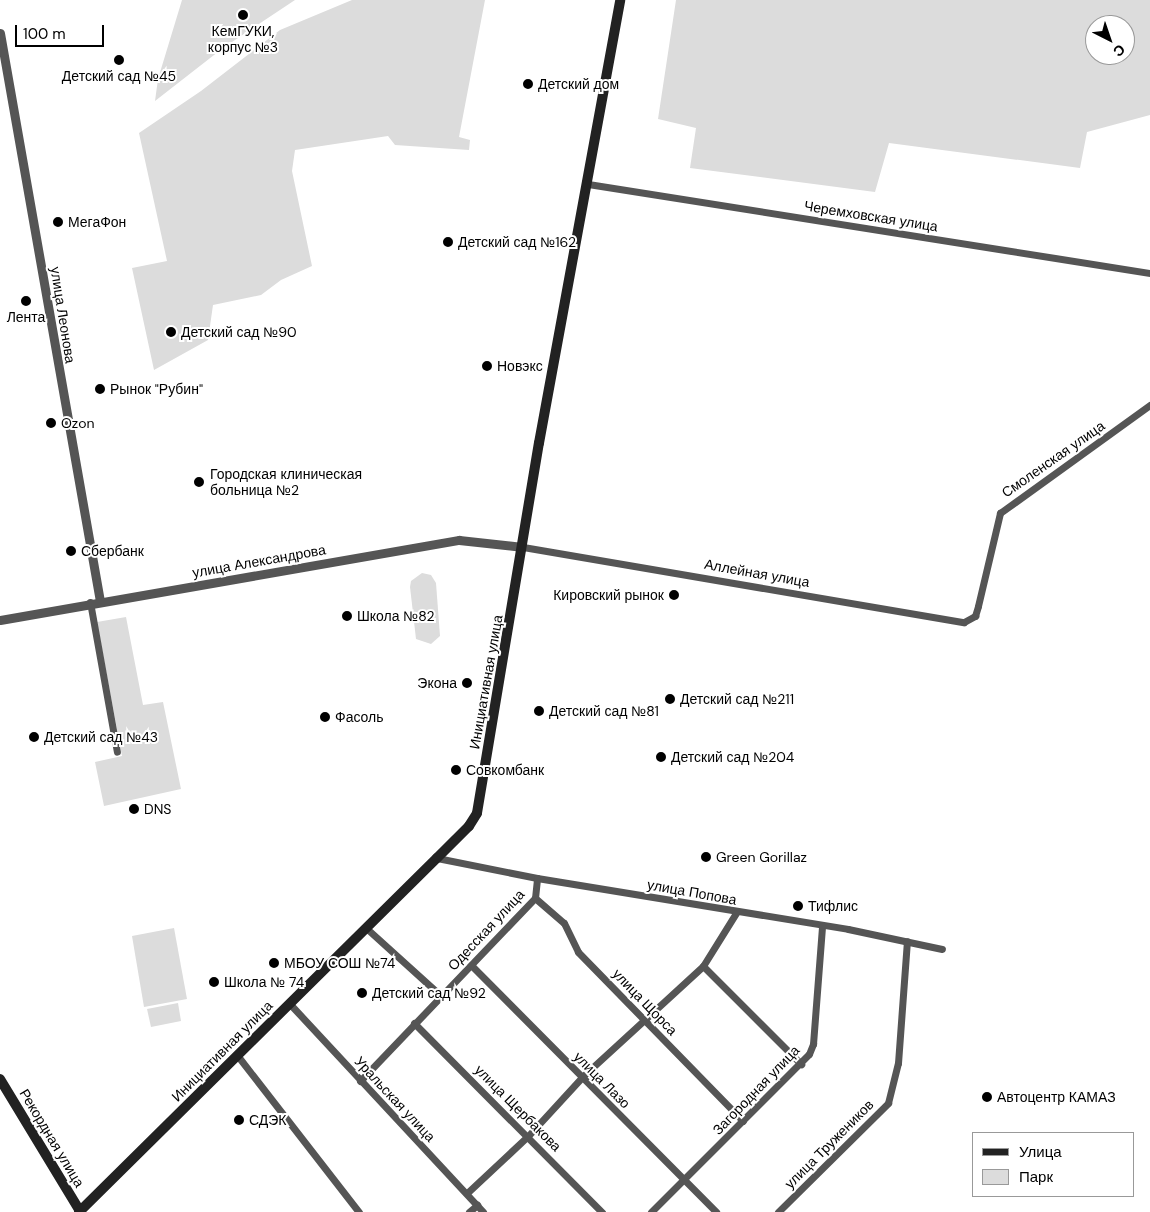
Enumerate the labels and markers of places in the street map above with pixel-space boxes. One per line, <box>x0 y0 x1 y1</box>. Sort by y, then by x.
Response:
marker: КемГУКИ, корпус №3 <box>237 9 249 21</box>
place label: КемГУКИ, корпус №3 <box>208 23 278 56</box>
marker: Детский сад №45 <box>113 54 125 66</box>
place label: Детский сад №45 <box>62 68 176 84</box>
place label: Детский дом <box>538 76 619 92</box>
marker: Детский дом <box>522 78 534 90</box>
place label: МегаФон <box>68 214 126 230</box>
marker: МегаФон <box>52 216 64 228</box>
place label: Детский сад №162 <box>458 234 576 250</box>
marker: Детский сад №162 <box>442 236 454 248</box>
marker: Лента <box>20 295 32 307</box>
place label: Лента <box>7 309 45 325</box>
place label: Детский сад №90 <box>181 324 297 340</box>
marker: Детский сад №90 <box>165 326 177 338</box>
place label: Новэкс <box>497 358 543 374</box>
marker: Новэкс <box>481 360 493 372</box>
place label: Рынок "Рубин" <box>110 381 203 397</box>
marker: Рынок "Рубин" <box>94 383 106 395</box>
place label: Ozon <box>61 415 95 431</box>
marker: Ozon <box>45 417 57 429</box>
place label: Городская клиническая больница №2 <box>210 466 362 498</box>
marker: Городская клиническая больница №2 <box>192 475 206 489</box>
place label: Сбербанк <box>81 543 144 559</box>
marker: Сбербанк <box>65 545 77 557</box>
place label: Кировский рынок <box>553 587 664 603</box>
marker: Кировский рынок <box>668 589 680 601</box>
place label: Школа №82 <box>357 608 435 624</box>
marker: Школа №82 <box>341 610 353 622</box>
place label: Экона <box>417 675 457 691</box>
marker: Экона <box>461 677 473 689</box>
place label: Детский сад №211 <box>680 691 794 707</box>
marker: Детский сад №211 <box>664 693 676 705</box>
place label: Детский сад №81 <box>549 703 659 719</box>
marker: Детский сад №81 <box>533 705 545 717</box>
place label: Фасоль <box>335 709 384 725</box>
marker: Фасоль <box>319 711 331 723</box>
place label: Детский сад №43 <box>44 729 158 745</box>
marker: Детский сад №43 <box>28 731 40 743</box>
place label: Детский сад №204 <box>671 749 794 765</box>
marker: Детский сад №204 <box>655 751 667 763</box>
place label: Совкомбанк <box>466 762 544 778</box>
marker: Совкомбанк <box>450 764 462 776</box>
place label: DNS <box>144 801 171 817</box>
marker: DNS <box>128 803 140 815</box>
place label: Green Gorillaz <box>716 849 807 865</box>
marker: Green Gorillaz <box>700 851 712 863</box>
place label: Тифлис <box>808 898 858 914</box>
marker: Тифлис <box>792 900 804 912</box>
place label: МБОУ СОШ №74 <box>284 955 395 971</box>
marker: МБОУ СОШ №74 <box>268 957 280 969</box>
place label: Школа № 74 <box>224 974 304 990</box>
marker: Школа № 74 <box>208 976 220 988</box>
place label: Детский сад №92 <box>372 985 486 1001</box>
marker: Детский сад №92 <box>356 987 368 999</box>
place label: Автоцентр КАМАЗ <box>997 1089 1116 1105</box>
marker: Автоцентр КАМАЗ <box>981 1091 993 1103</box>
place label: СДЭК <box>249 1112 287 1128</box>
marker: СДЭК <box>233 1114 245 1126</box>

